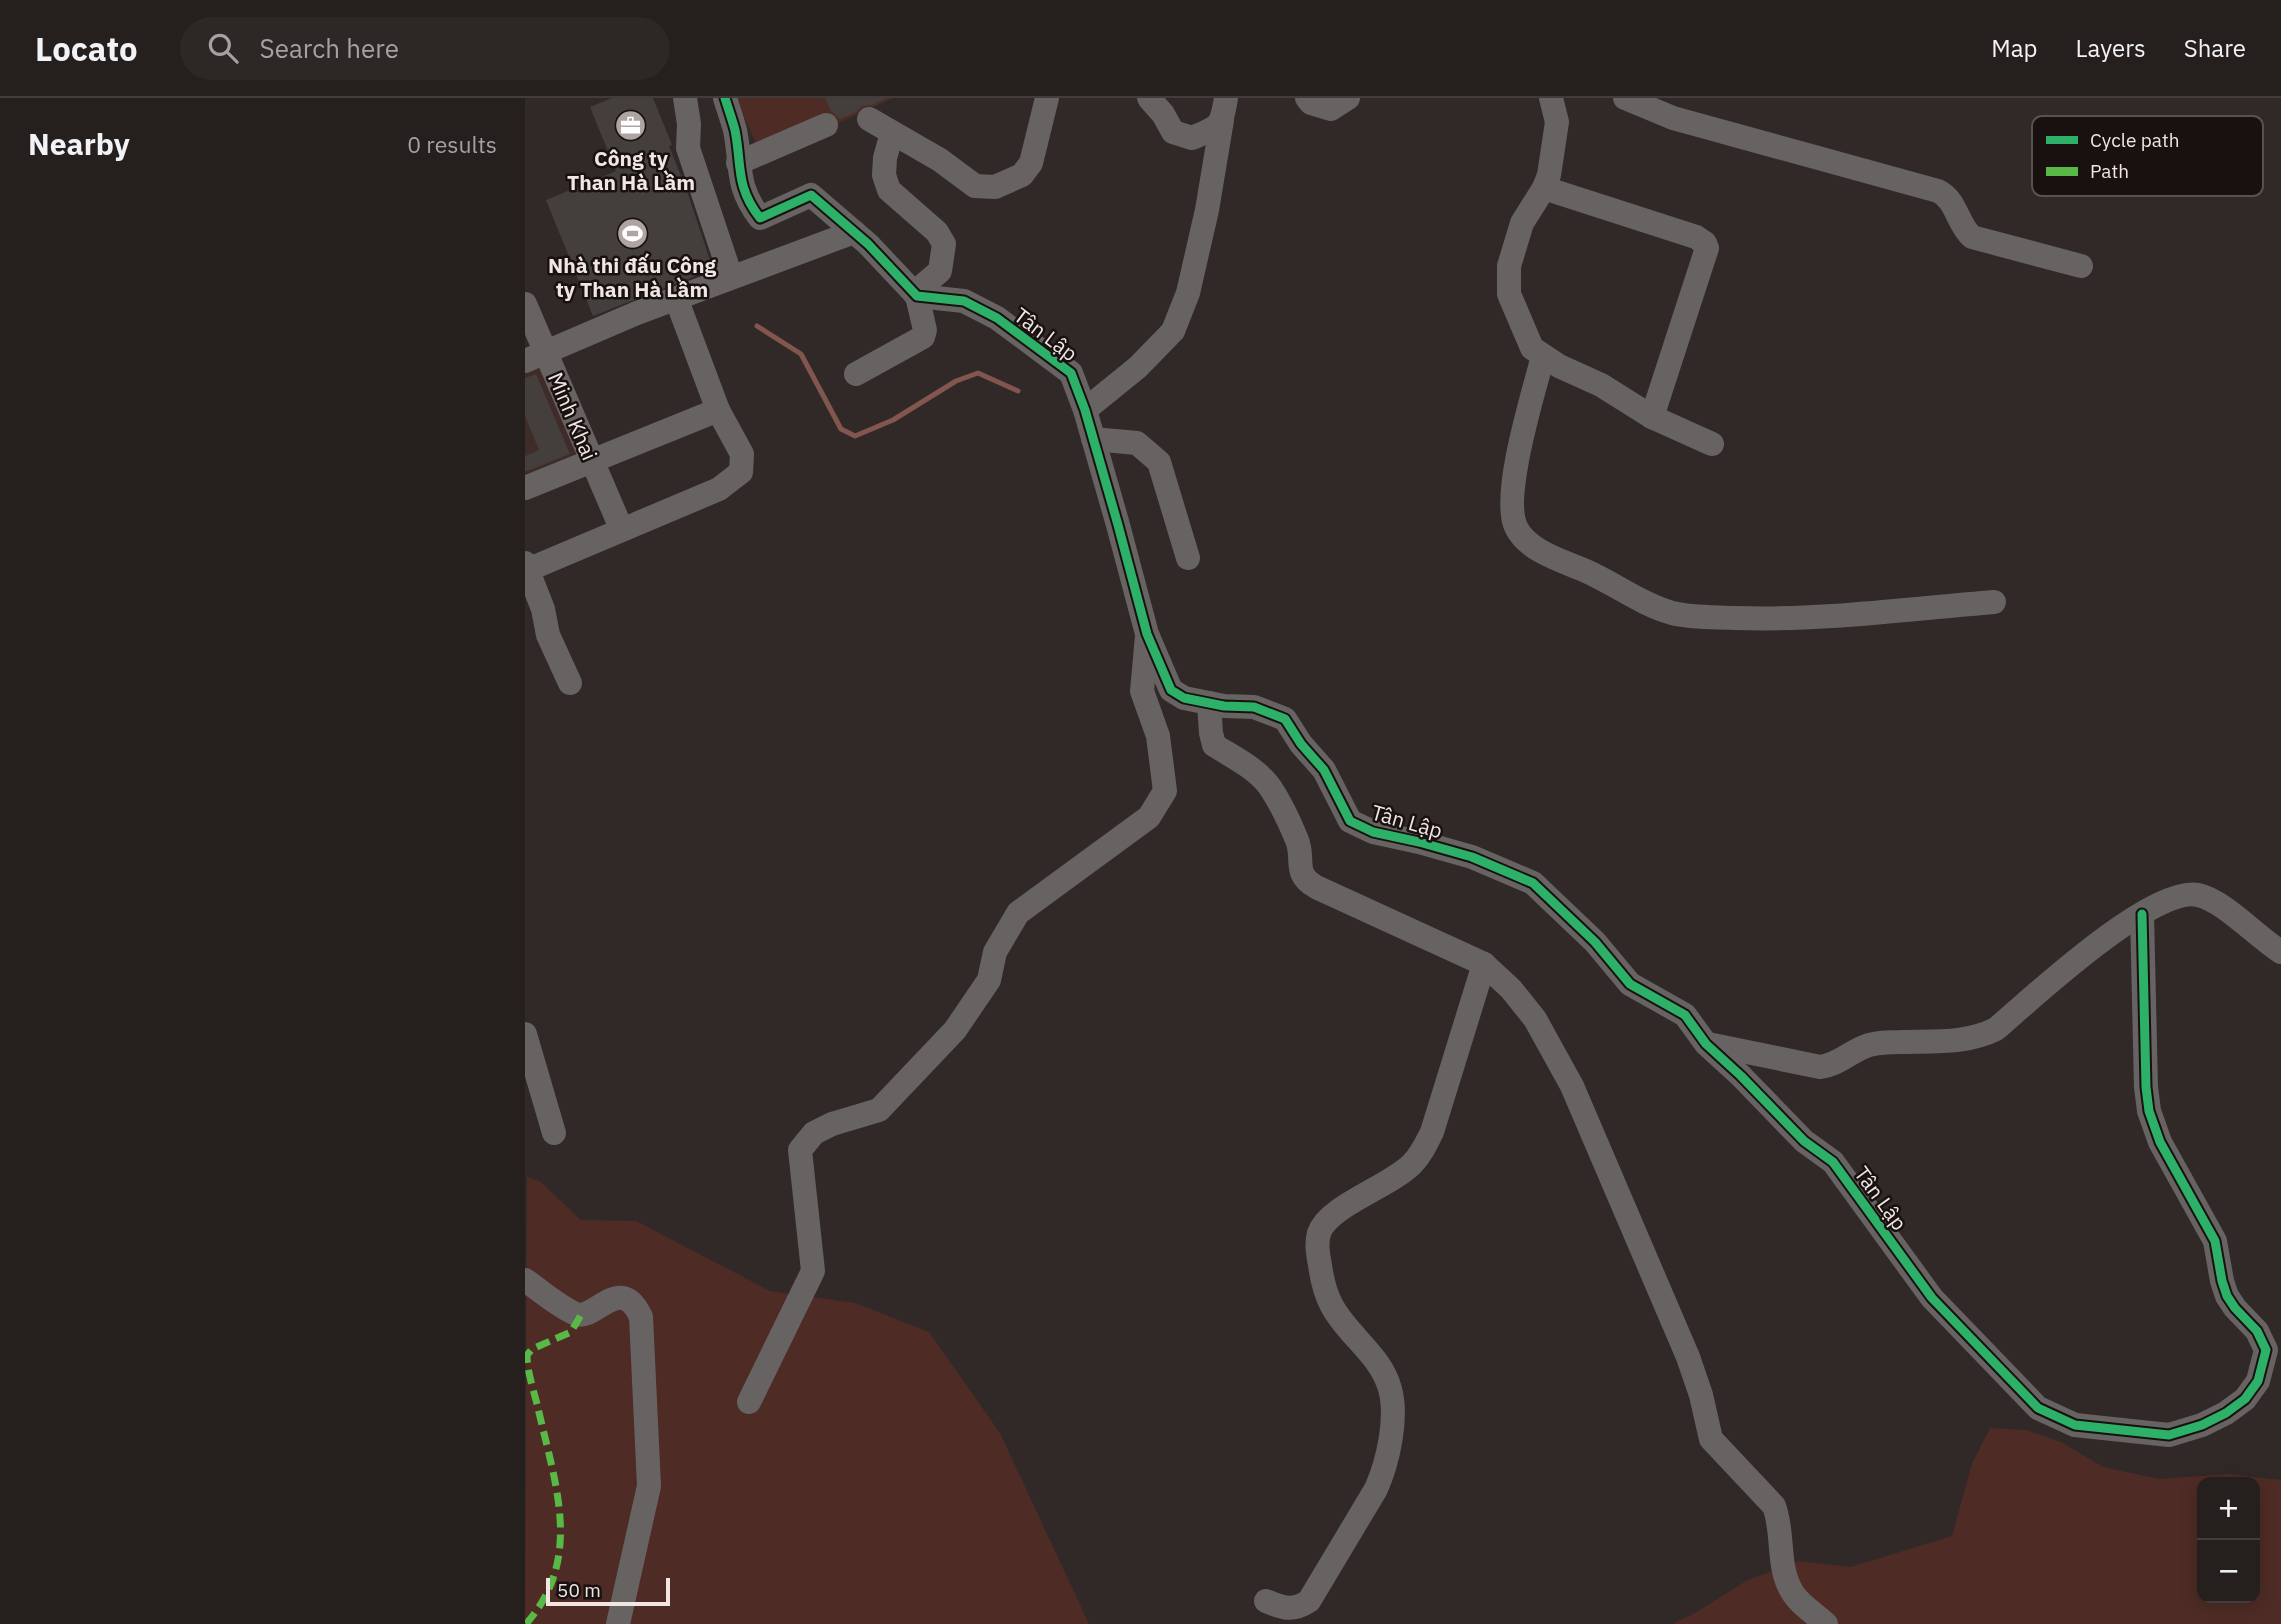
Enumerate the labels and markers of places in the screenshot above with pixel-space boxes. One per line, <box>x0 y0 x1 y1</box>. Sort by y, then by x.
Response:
office icon: Công ty Than Hà Lầm <box>614 109 648 143</box>
place label: Công ty Than Hà Lầm <box>567 144 695 196</box>
sports icon: Nhà thi đấu Công ty Than Hà Lầm <box>615 216 649 250</box>
place label: Nhà thi đấu Công ty Than Hà Lầm <box>548 251 716 303</box>

